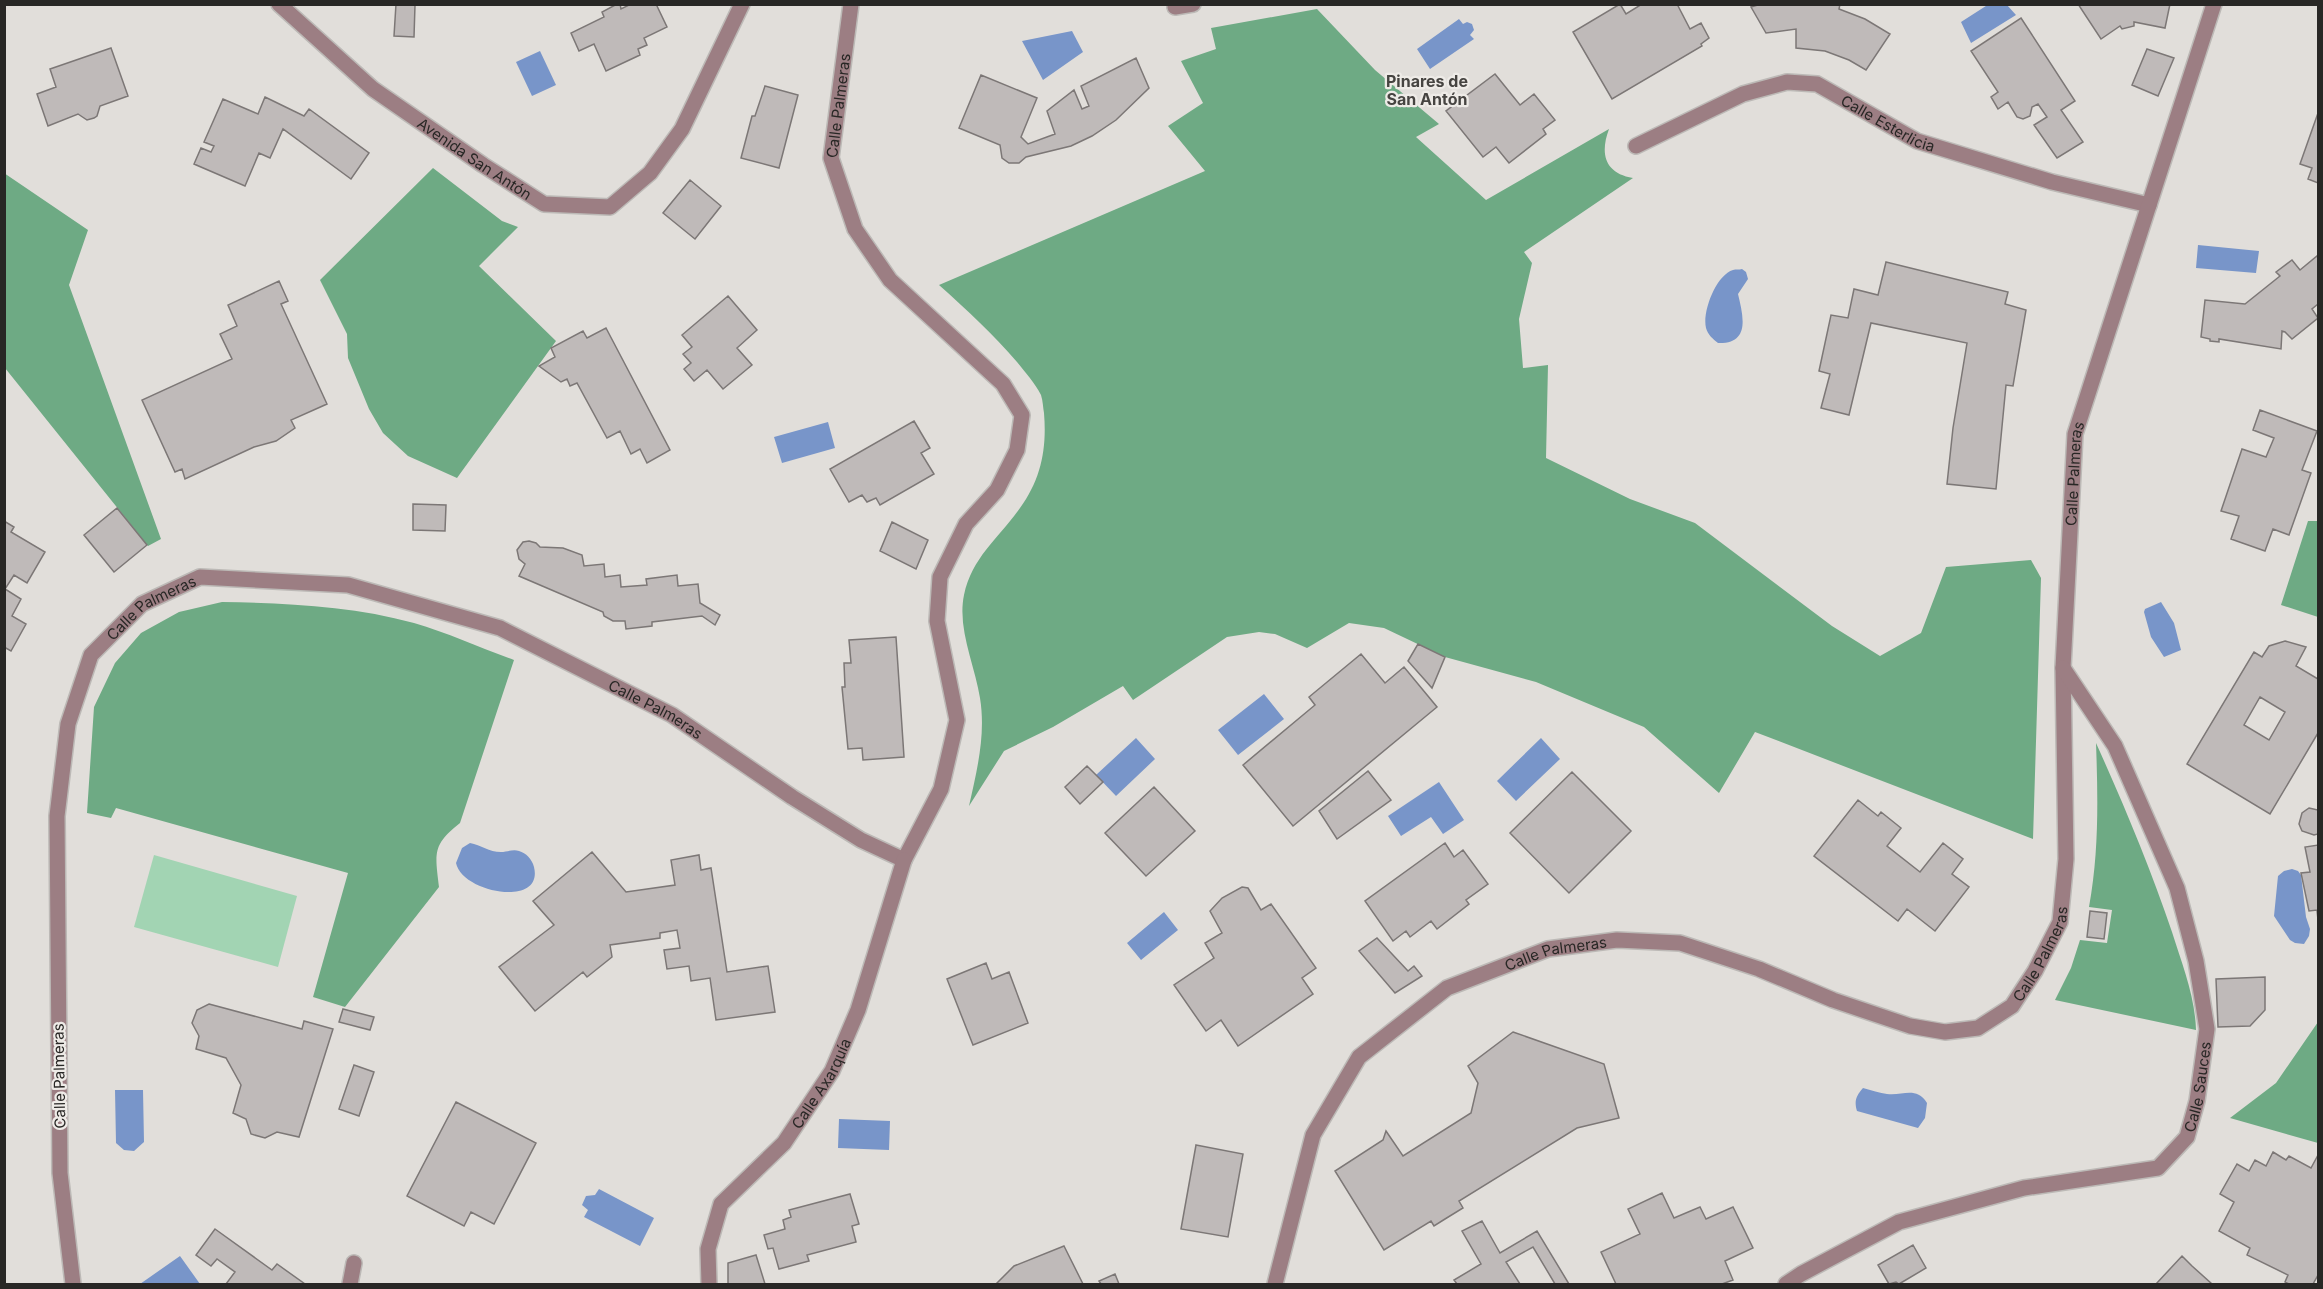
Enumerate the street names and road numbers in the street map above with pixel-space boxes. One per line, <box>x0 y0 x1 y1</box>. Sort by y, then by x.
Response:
street label: Calle Palmeras <box>822 52 854 159</box>
street label: Calle Esterlicia <box>1838 90 1937 155</box>
street label: Avenida San Antón <box>414 113 536 203</box>
street label: Calle Palmeras <box>2061 419 2088 526</box>
street label: Calle Palmeras <box>102 571 199 644</box>
street label: Calle Palmeras <box>605 675 707 743</box>
street label: Calle Palmeras <box>2008 905 2071 1005</box>
street label: Calle Palmeras <box>1502 932 1608 974</box>
street label: Calle Palmeras <box>49 1023 69 1129</box>
street label: Calle Axarquía <box>787 1035 854 1132</box>
street label: Calle Sauces <box>2179 1040 2215 1134</box>

